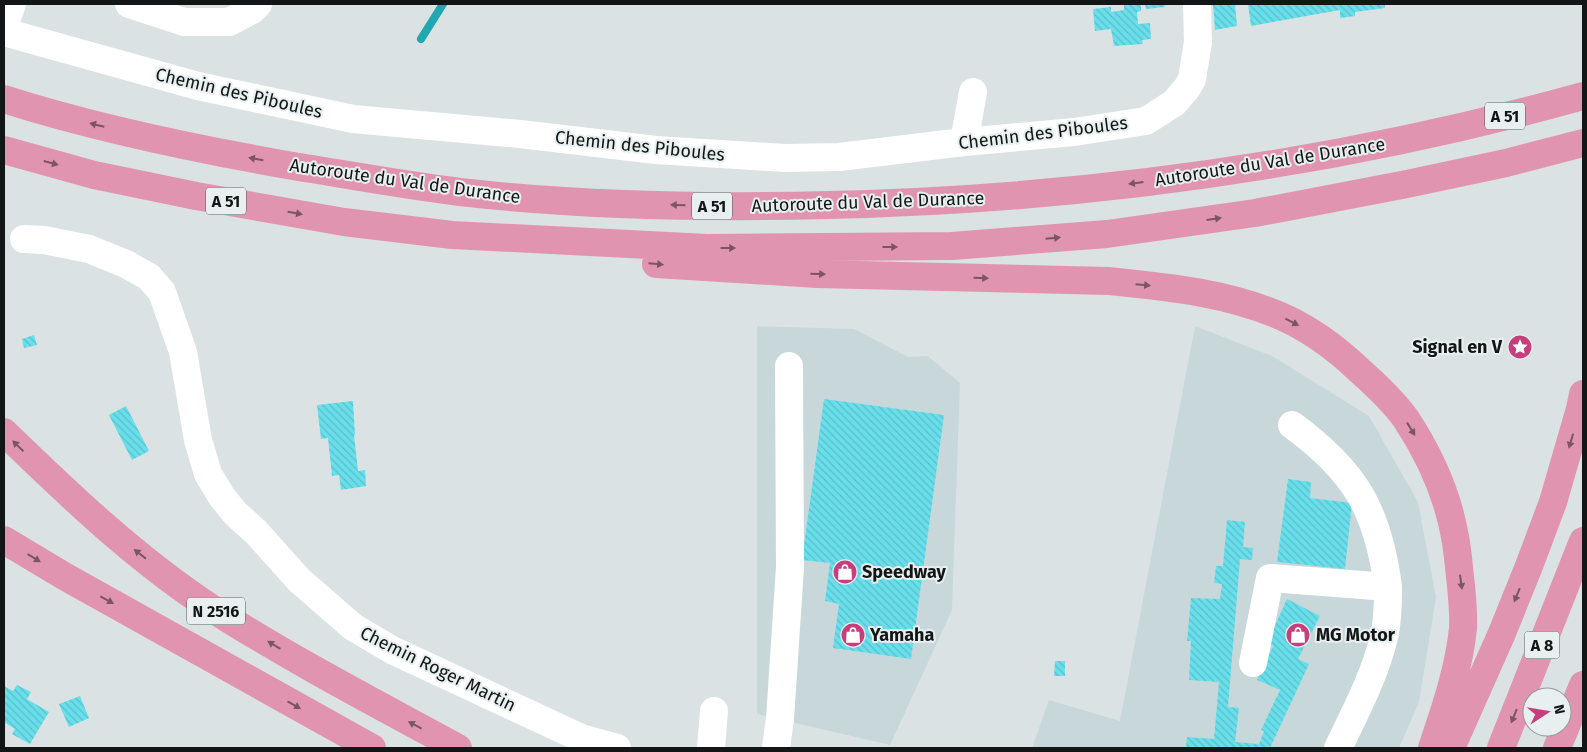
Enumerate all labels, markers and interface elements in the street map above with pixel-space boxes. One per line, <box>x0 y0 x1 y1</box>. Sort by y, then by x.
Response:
street label: Chemin des Piboules <box>153 63 325 123</box>
road number: A 51 <box>1485 102 1525 130</box>
street label: Chemin des Piboules <box>957 112 1129 154</box>
one-way arrow <box>89 121 104 129</box>
street label: Chemin des Piboules <box>554 126 726 166</box>
street label: Autoroute du Val de Durance <box>1153 133 1387 191</box>
street label: Autoroute du Val de Durance <box>288 154 522 208</box>
one-way arrow <box>247 155 263 163</box>
one-way arrow <box>43 159 58 167</box>
one-way arrow <box>1128 179 1144 187</box>
street label: Autoroute du Val de Durance <box>751 187 985 217</box>
road number: A 51 <box>206 188 246 215</box>
road number: A 51 <box>692 192 732 220</box>
one-way arrow <box>669 201 685 209</box>
one-way arrow <box>288 210 304 218</box>
one-way arrow <box>1206 215 1222 223</box>
one-way arrow <box>1045 234 1061 242</box>
one-way arrow <box>883 243 899 251</box>
one-way arrow <box>720 244 736 252</box>
one-way arrow <box>648 260 664 268</box>
one-way arrow <box>811 270 827 278</box>
one-way arrow <box>973 275 989 283</box>
one-way arrow <box>1135 281 1151 289</box>
one-way arrow <box>1284 318 1299 326</box>
place icon: Signal en V <box>1507 334 1533 360</box>
place label: Signal en V <box>1412 336 1503 358</box>
one-way arrow <box>1407 422 1416 435</box>
one-way arrow <box>1567 434 1575 449</box>
one-way arrow <box>13 440 25 452</box>
one-way arrow <box>133 548 146 559</box>
one-way arrow <box>27 553 40 562</box>
shop icon: Speedway <box>832 559 858 585</box>
place label: Speedway <box>862 561 947 583</box>
one-way arrow <box>1457 574 1465 590</box>
one-way arrow <box>1513 588 1521 602</box>
one-way arrow <box>100 595 113 604</box>
road number: N 2516 <box>187 598 245 624</box>
street label: Chemin Roger Martin <box>356 622 520 716</box>
shop icon: Yamaha <box>840 622 866 648</box>
shop icon: MG Motor <box>1285 622 1311 648</box>
place label: Yamaha <box>869 624 934 646</box>
place label: MG Motor <box>1316 624 1396 646</box>
road number: A 8 <box>1524 632 1560 658</box>
one-way arrow <box>267 641 280 650</box>
north arrow <box>1522 687 1572 737</box>
one-way arrow <box>287 701 301 709</box>
text: N <box>1550 703 1569 716</box>
one-way arrow <box>1510 709 1518 724</box>
one-way arrow <box>408 721 422 729</box>

